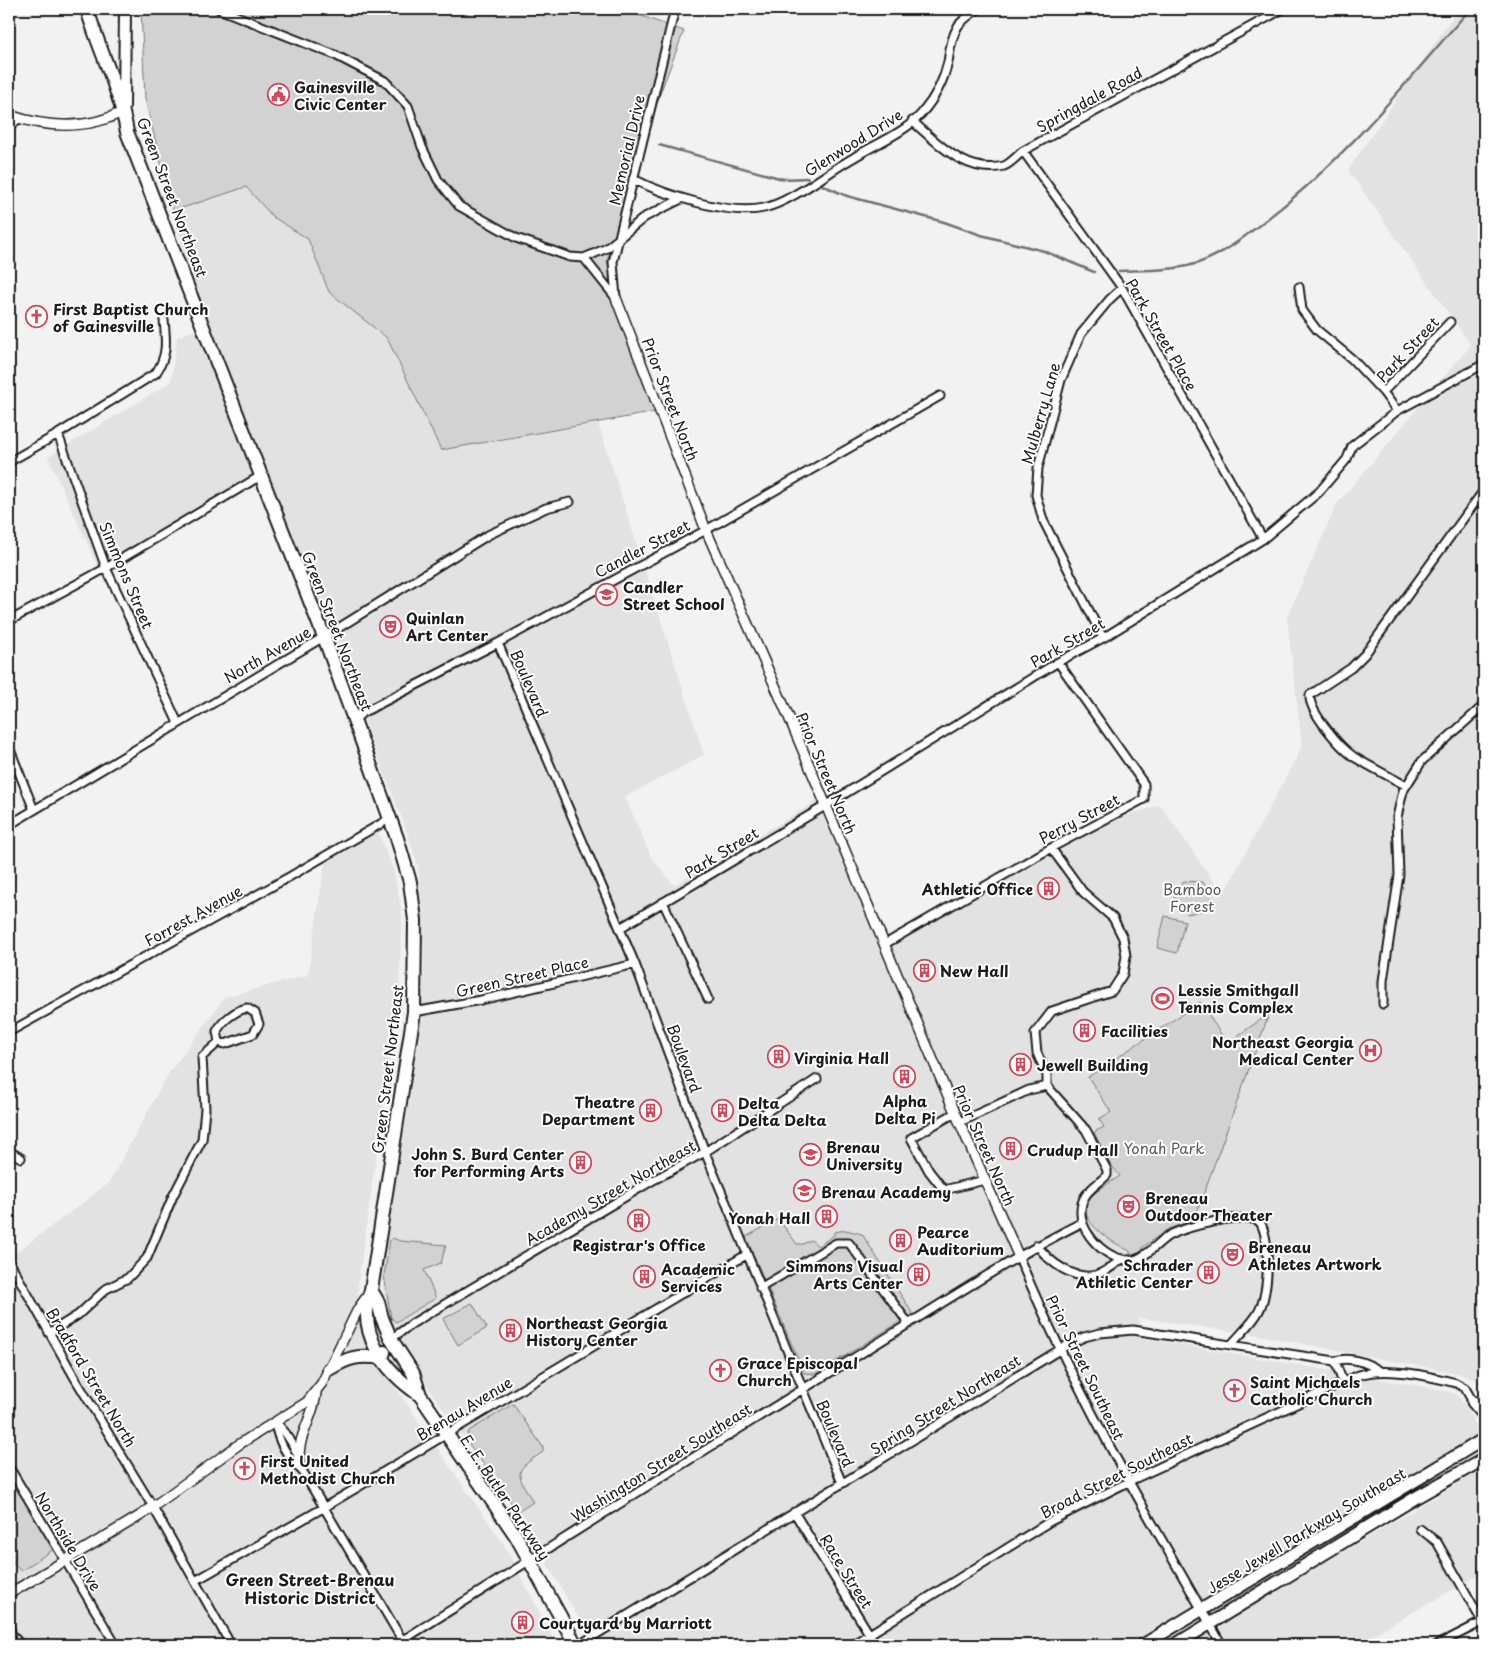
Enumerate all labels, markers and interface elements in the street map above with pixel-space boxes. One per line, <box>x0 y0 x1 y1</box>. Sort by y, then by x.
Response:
street label: Springdale Road <box>1032 60 1146 138</box>
place label: Gainesville Civic Center <box>294 75 387 115</box>
public building icon: Gainesville Civic Center <box>266 83 290 107</box>
street label: Memorial Drive <box>602 93 650 207</box>
street label: Glenwood Drive <box>799 103 907 181</box>
street label: Green Street Northeast <box>132 114 214 280</box>
street label: Park Street Place <box>1121 274 1203 394</box>
place label: First Baptist Church of Gainesville <box>53 297 208 337</box>
church icon: First Baptist Church of Gainesville <box>25 305 49 329</box>
street label: Park Street <box>1370 311 1444 387</box>
street label: Prior Street North <box>637 334 705 464</box>
street label: Mulberry Lane <box>1014 359 1066 467</box>
street label: Candler Street <box>590 513 694 583</box>
street label: Simmons Street <box>94 518 160 632</box>
street label: Green Street Northeast <box>297 548 379 714</box>
place label: Candler Street School <box>623 575 725 615</box>
school or university icon: Candler Street School <box>595 583 619 607</box>
place label: Quinlan Art Center <box>405 606 488 646</box>
street label: Park Street <box>1025 611 1109 673</box>
theatre icon: Quinlan Art Center <box>378 614 402 638</box>
street label: North Avenue <box>219 620 315 688</box>
street label: Boulevard <box>505 646 555 720</box>
street label: Prior Street North <box>791 708 863 838</box>
street label: Perry Street <box>1035 787 1123 849</box>
street label: Park Street <box>680 821 762 883</box>
building icon: Athletic Office <box>1037 876 1061 900</box>
place label: Athletic Office <box>921 877 1033 900</box>
park label: Bamboo Forest <box>1163 877 1221 917</box>
street label: Forrest Avenue <box>140 879 246 951</box>
street label: Green Street Place <box>453 950 591 1002</box>
building icon: New Hall <box>912 958 936 982</box>
place label: New Hall <box>940 959 1008 982</box>
place label: Lessie Smithgall Tennis Complex <box>1178 978 1298 1018</box>
street label: Green Street Northeast <box>365 983 409 1155</box>
sports icon: Lessie Smithgall Tennis Complex <box>1150 986 1174 1010</box>
building icon: Facilities <box>1073 1018 1097 1042</box>
place label: Facilities <box>1101 1019 1168 1042</box>
street label: Boulevard <box>662 1020 708 1096</box>
place label: Northeast Georgia Medical Center <box>1212 1030 1355 1070</box>
hospital icon: Northeast Georgia Medical Center <box>1358 1038 1382 1062</box>
building icon: Virginia Hall <box>766 1045 790 1069</box>
place label: Virginia Hall <box>794 1046 889 1069</box>
building icon: Jewell Building <box>1009 1052 1033 1076</box>
place label: Jewell Building <box>1037 1053 1148 1076</box>
building icon: Alpha Delta Pi <box>893 1065 917 1089</box>
street label: Prior Street North <box>948 1081 1022 1209</box>
place label: Alpha Delta Pi <box>875 1089 935 1129</box>
place label: Theatre Department <box>542 1090 635 1130</box>
place label: Delta Delta Delta <box>738 1091 827 1131</box>
building icon: Theatre Department <box>639 1098 663 1122</box>
building icon: Delta Delta Delta <box>710 1099 734 1123</box>
street label: Academy Street Northeast <box>520 1134 700 1250</box>
place label: Brenau University <box>826 1135 903 1175</box>
park label: Yonah Park <box>1124 1136 1204 1159</box>
building icon: Crudup Hall <box>999 1137 1023 1161</box>
place label: Crudup Hall <box>1027 1138 1118 1161</box>
place label: John S. Burd Center for Performing Arts <box>411 1142 564 1182</box>
school or university icon: Brenau University <box>798 1143 822 1167</box>
building icon: John S. Burd Center for Performing Arts <box>568 1150 592 1174</box>
school or university icon: Brenau Academy <box>793 1179 817 1203</box>
place label: Brenau Academy <box>821 1180 951 1203</box>
place label: Breneau Outdoor Theater <box>1145 1186 1273 1226</box>
theatre icon: Breneau Outdoor Theater <box>1117 1194 1141 1218</box>
building icon: Yonah Hall <box>814 1205 838 1229</box>
place label: Yonah Hall <box>729 1206 810 1229</box>
building icon: Registrar's Office <box>627 1209 651 1233</box>
place label: Pearce Auditorium <box>917 1220 1004 1260</box>
building icon: Pearce Auditorium <box>889 1228 913 1252</box>
place label: Registrar's Office <box>572 1233 706 1256</box>
place label: Breneau Athletes Artwork <box>1247 1235 1382 1275</box>
theatre icon: Breneau Athletes Artwork <box>1220 1243 1244 1267</box>
place label: Schrader Athletic Center <box>1075 1253 1193 1293</box>
place label: Simmons Visual Arts Center <box>786 1254 903 1294</box>
place label: Academic Services <box>660 1257 735 1297</box>
building icon: Schrader Athletic Center <box>1197 1261 1221 1285</box>
building icon: Simmons Visual Arts Center <box>907 1262 931 1286</box>
building icon: Academic Services <box>633 1265 657 1289</box>
street label: Prior Street Southeast <box>1041 1291 1131 1443</box>
street label: Bradford Street North <box>41 1303 143 1451</box>
place label: Northeast Georgia History Center <box>526 1311 669 1351</box>
building icon: Northeast Georgia History Center <box>498 1319 522 1343</box>
street label: Spring Street Northeast <box>865 1348 1025 1460</box>
place label: Grace Episcopal Church <box>737 1351 858 1391</box>
church icon: Grace Episcopal Church <box>709 1359 733 1383</box>
street label: Brenau Avenue <box>412 1370 516 1446</box>
place label: Saint Michaels Catholic Church <box>1250 1370 1373 1410</box>
church icon: Saint Michaels Catholic Church <box>1222 1378 1246 1402</box>
street label: Boulevard <box>811 1396 861 1470</box>
street label: Washington Street Southeast <box>566 1397 756 1527</box>
street label: Broad Street Southeast <box>1036 1427 1196 1523</box>
street label: E. E. Butler Parkway <box>455 1430 557 1564</box>
place label: First United Methodist Church <box>260 1449 395 1489</box>
church icon: First United Methodist Church <box>232 1457 256 1481</box>
street label: Jesse Jewell Parkway Southeast <box>1202 1461 1410 1599</box>
street label: Northside Drive <box>30 1487 108 1595</box>
street label: Race Street <box>815 1529 879 1613</box>
district label: Green Street-Brenau Historic District <box>225 1567 395 1609</box>
building icon: Courtyard by Marriott <box>511 1610 535 1634</box>
place label: Courtyard by Marriott <box>539 1611 712 1634</box>

